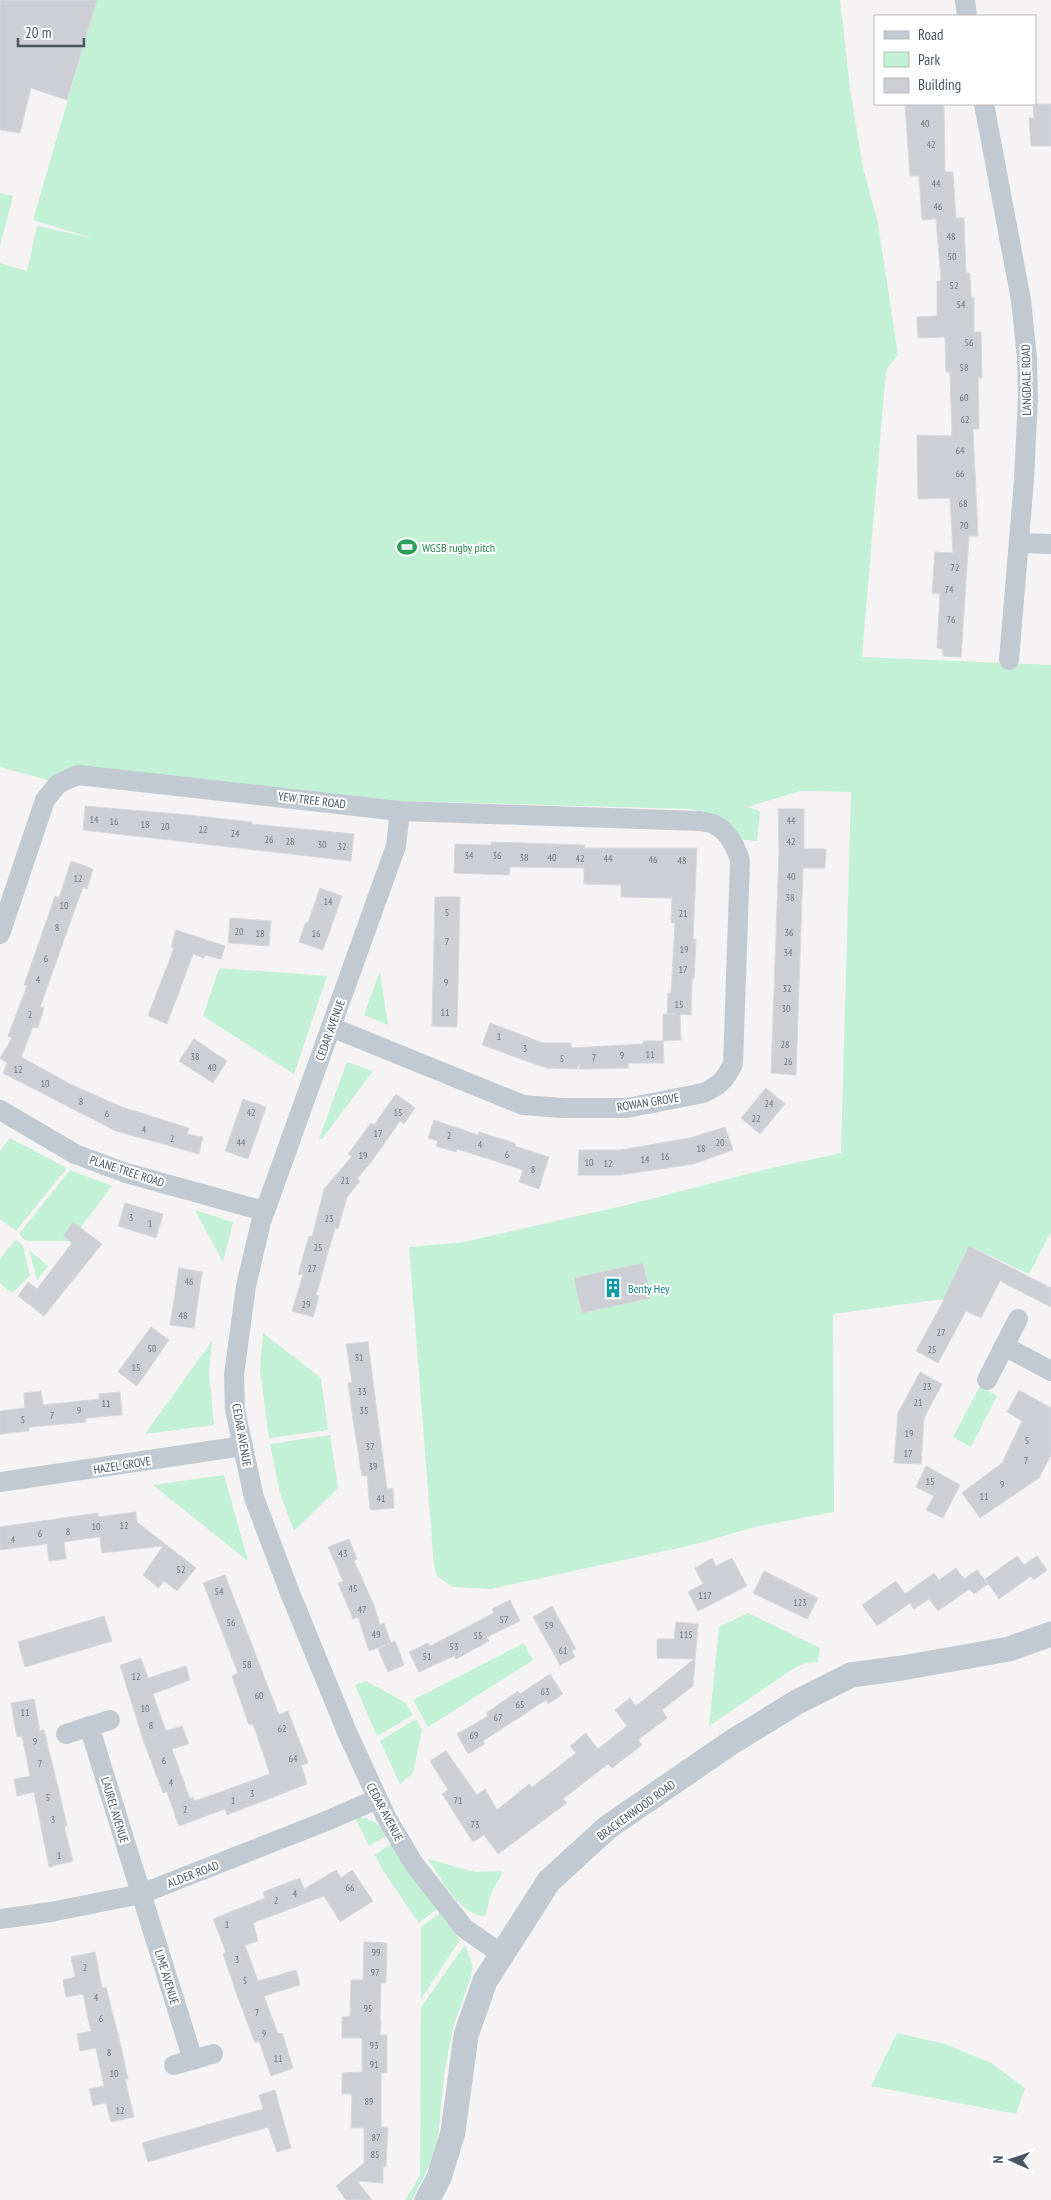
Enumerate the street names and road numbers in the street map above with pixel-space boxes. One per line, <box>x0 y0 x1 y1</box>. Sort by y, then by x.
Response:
street label: LANGDALE ROAD <box>1018 344 1034 416</box>
street label: YEW TREE ROAD <box>277 788 347 812</box>
street label: CEDAR AVENUE <box>312 997 348 1063</box>
street label: ROWAN GROVE <box>616 1090 680 1114</box>
street label: PLANE TREE ROAD <box>88 1152 166 1190</box>
street label: CEDAR AVENUE <box>229 1402 255 1468</box>
street label: HAZEL GROVE <box>92 1453 152 1477</box>
street label: LAUREL AVENUE <box>98 1775 132 1845</box>
street label: BRACKENWOOD ROAD <box>594 1777 678 1843</box>
street label: CEDAR AVENUE <box>363 1780 407 1844</box>
street label: ALDER ROAD <box>165 1857 221 1891</box>
street label: LIME AVENUE <box>152 1948 182 2006</box>

